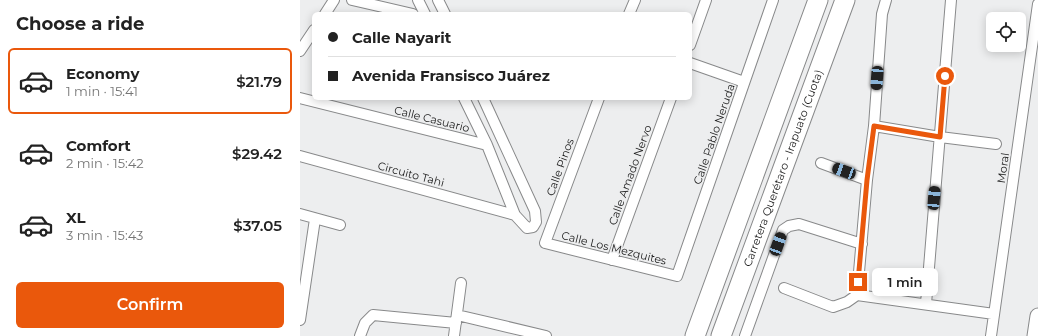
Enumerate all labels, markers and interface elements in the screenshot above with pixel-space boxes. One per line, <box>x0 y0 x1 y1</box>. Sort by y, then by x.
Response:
map controls <box>986 12 1026 52</box>
button: locate <box>986 12 1026 52</box>
text: Choose a ride <box>16 13 144 35</box>
text: Calle Nayarit <box>352 28 451 47</box>
icon: car <box>18 63 54 99</box>
text: Economy <box>66 64 139 83</box>
text: Avenida Fransisco Juárez <box>352 66 550 85</box>
car <box>870 66 884 90</box>
route start <box>936 67 954 85</box>
street label: Carretera Querétaro - Irapuato (Cuota) <box>740 68 826 269</box>
text: $21.79 <box>236 72 282 91</box>
street label: Calle Pablo Neruda <box>690 82 738 186</box>
text: 1 min · 15:41 <box>66 83 138 99</box>
street label: Calle Casuario <box>393 103 471 135</box>
street label: Calle Amado Nervo <box>605 123 655 227</box>
icon: car <box>18 135 54 171</box>
text: Comfort <box>66 136 131 155</box>
street label: Calle Pinos <box>543 136 577 198</box>
text: $29.42 <box>232 144 282 163</box>
street label: Moral <box>994 152 1012 184</box>
text: 2 min · 15:42 <box>66 155 144 171</box>
street label: Circuito Tahi <box>376 158 446 190</box>
car <box>831 161 857 181</box>
car <box>927 186 941 210</box>
icon: car <box>18 207 54 243</box>
text: XL <box>66 208 85 227</box>
text: $37.05 <box>233 216 282 235</box>
text: 3 min · 15:43 <box>66 227 143 243</box>
street label: Calle Los Mezquites <box>560 228 669 268</box>
car <box>768 231 788 257</box>
callout: 1 min <box>872 268 938 296</box>
route end <box>849 273 867 291</box>
text: 1 min <box>888 274 922 290</box>
button: Confirm <box>16 282 284 328</box>

